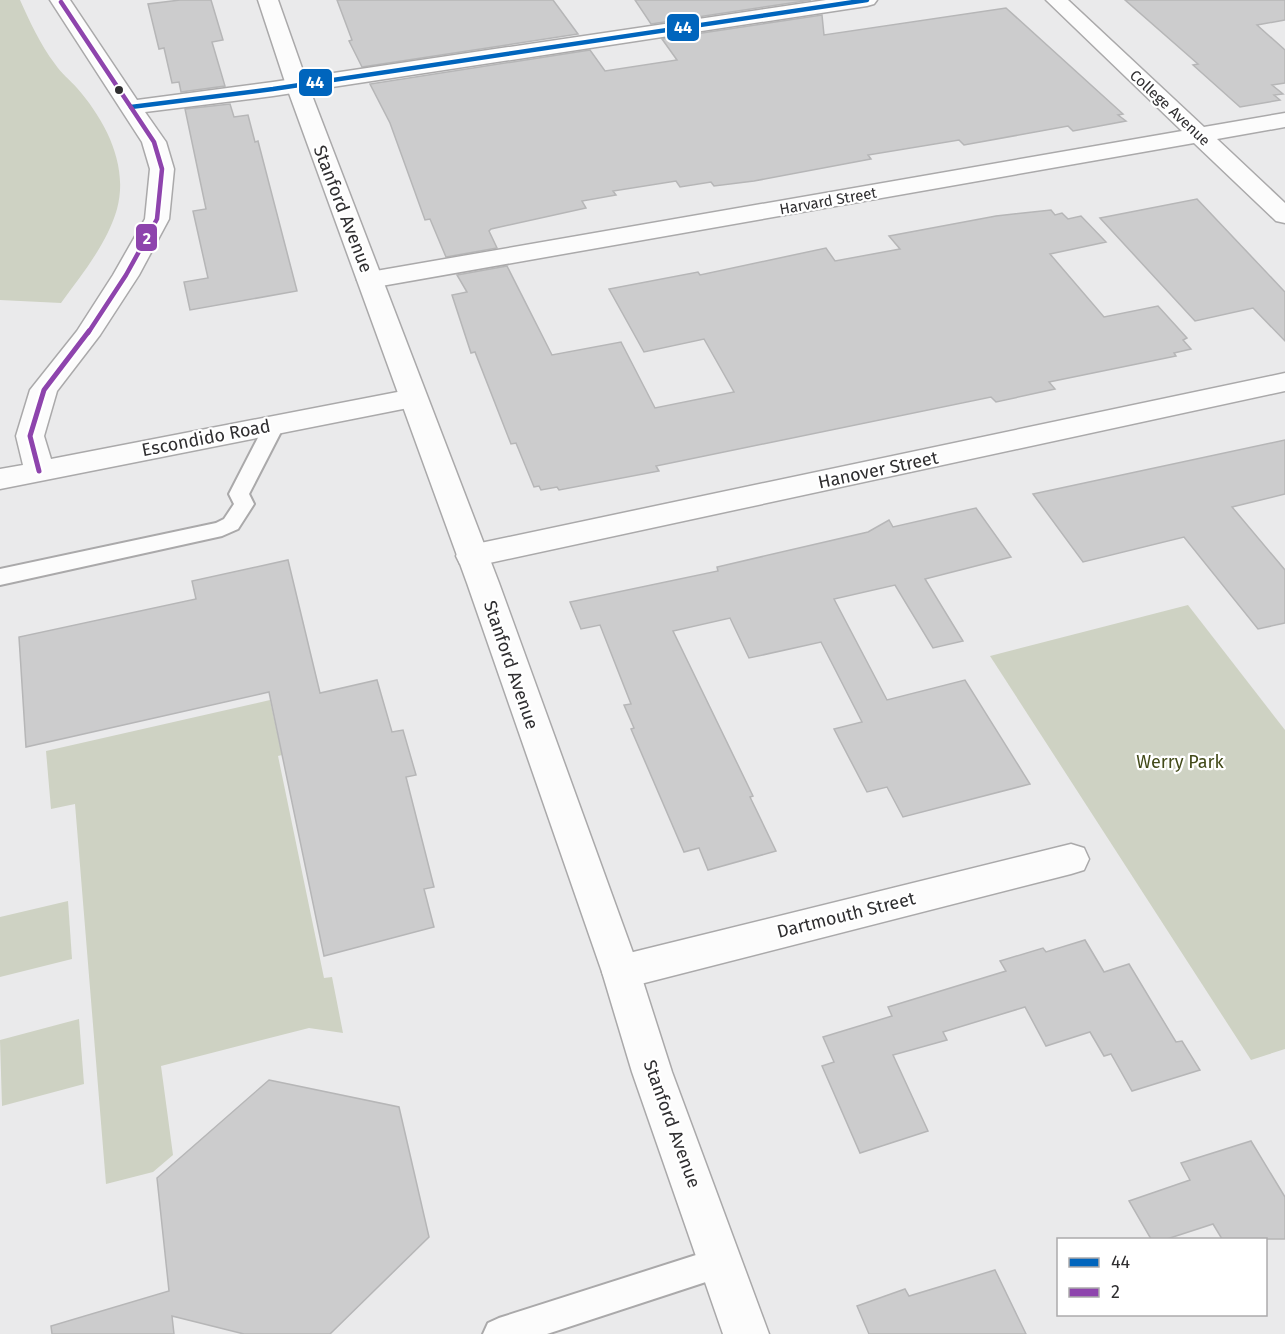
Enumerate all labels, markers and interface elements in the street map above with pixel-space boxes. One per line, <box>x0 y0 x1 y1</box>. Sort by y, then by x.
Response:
line badge: 44 <box>666 13 700 42</box>
text: 44 <box>674 18 692 37</box>
street label: College Avenue <box>1126 66 1214 150</box>
line badge: 44 <box>298 68 333 97</box>
text: 44 <box>306 73 324 92</box>
unlabelled marker <box>113 84 125 96</box>
street label: Stanford Avenue <box>309 142 377 276</box>
street label: Harvard Street <box>778 183 879 218</box>
line badge: 2 <box>135 223 158 252</box>
text: 2 <box>143 229 151 248</box>
street label: Escondido Road <box>140 415 272 461</box>
street label: Hanover Street <box>816 446 941 493</box>
street label: Stanford Avenue <box>479 598 543 732</box>
park label: Werry Park <box>1136 751 1225 773</box>
street label: Dartmouth Street <box>775 887 918 943</box>
street label: Stanford Avenue <box>639 1057 705 1191</box>
legend <box>1057 1238 1267 1316</box>
text: 44 <box>1111 1251 1131 1273</box>
text: 2 <box>1111 1281 1120 1303</box>

